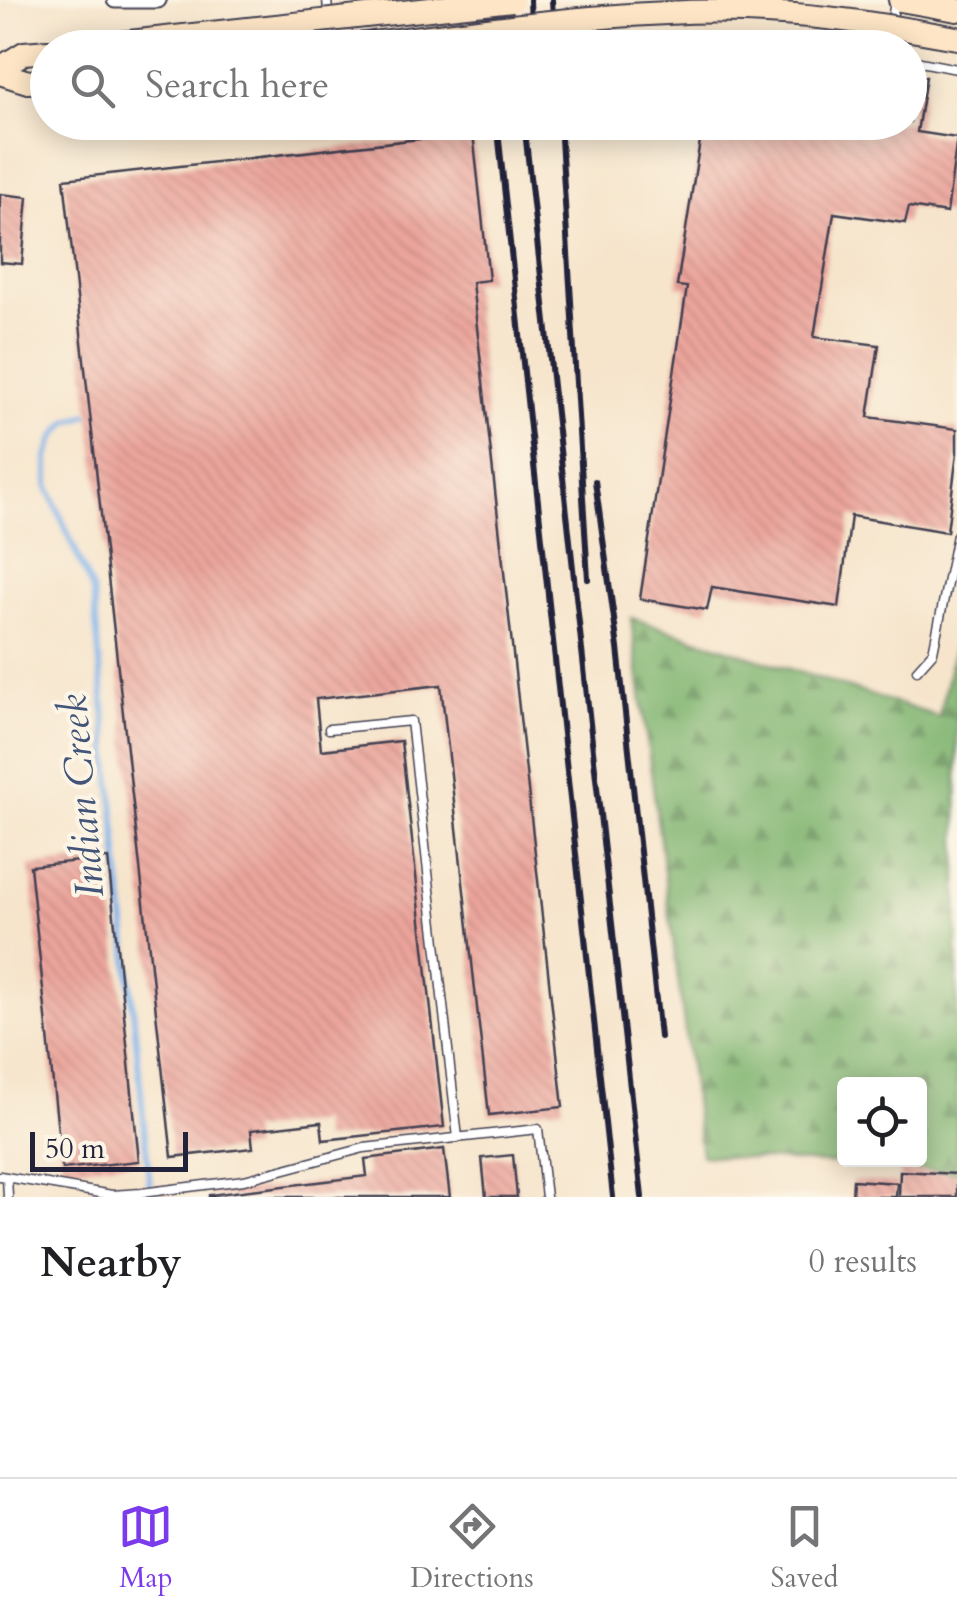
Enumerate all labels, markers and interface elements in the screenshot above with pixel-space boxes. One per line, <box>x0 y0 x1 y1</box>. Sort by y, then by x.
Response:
search box <box>30 30 927 140</box>
icon: search <box>65 58 120 113</box>
text: Search here <box>145 59 329 111</box>
water label: Indian Creek <box>46 692 118 900</box>
map controls <box>837 1077 927 1167</box>
button: locate <box>837 1077 927 1167</box>
scale bar <box>30 1127 188 1172</box>
text: 50 m <box>45 1130 105 1168</box>
text: Nearby <box>40 1234 182 1291</box>
text: 0 results <box>809 1240 917 1284</box>
tab: Map <box>118 1499 173 1597</box>
tab: Directions <box>410 1499 534 1597</box>
tab: Saved <box>771 1499 839 1597</box>

